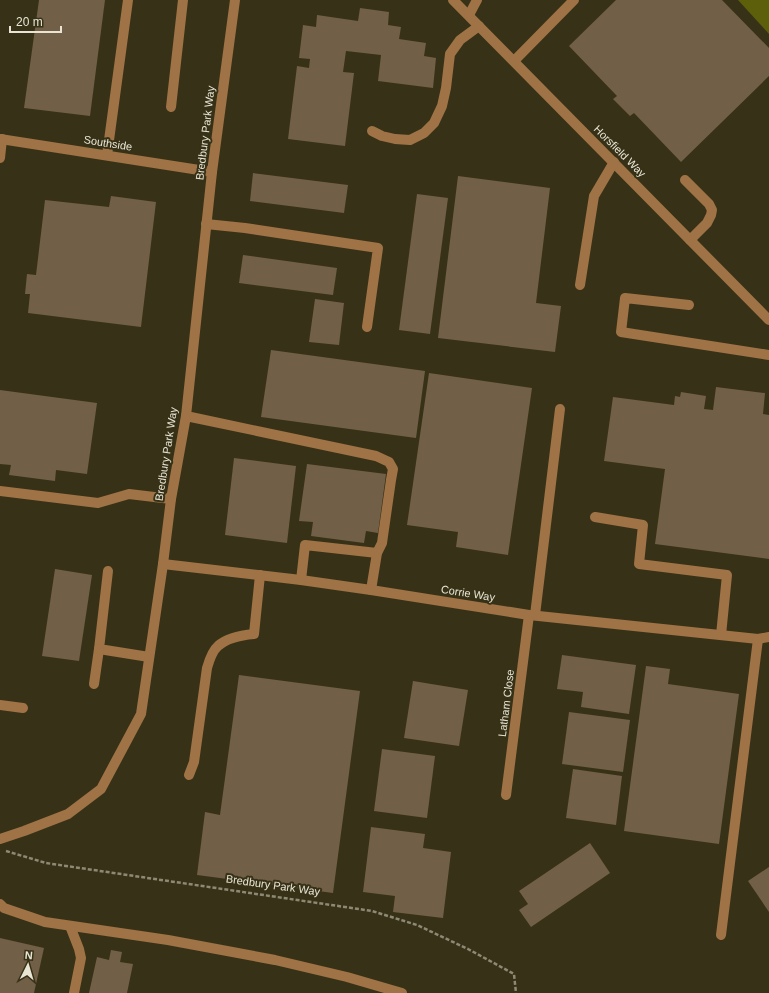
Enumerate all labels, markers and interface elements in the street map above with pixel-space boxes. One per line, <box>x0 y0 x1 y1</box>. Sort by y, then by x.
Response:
scale bar <box>10 8 61 34</box>
text: 20 m <box>16 15 43 29</box>
street label: Bredbury Park Way <box>193 85 217 181</box>
street label: Horsfield Way <box>592 123 649 180</box>
street label: Southside <box>83 133 133 153</box>
street label: Bredbury Park Way <box>153 406 179 502</box>
street label: Corrie Way <box>440 583 496 603</box>
street label: Latham Close <box>496 669 516 737</box>
street label: Bredbury Park Way <box>225 872 321 898</box>
north arrow <box>8 945 48 985</box>
text: N <box>24 949 33 961</box>

